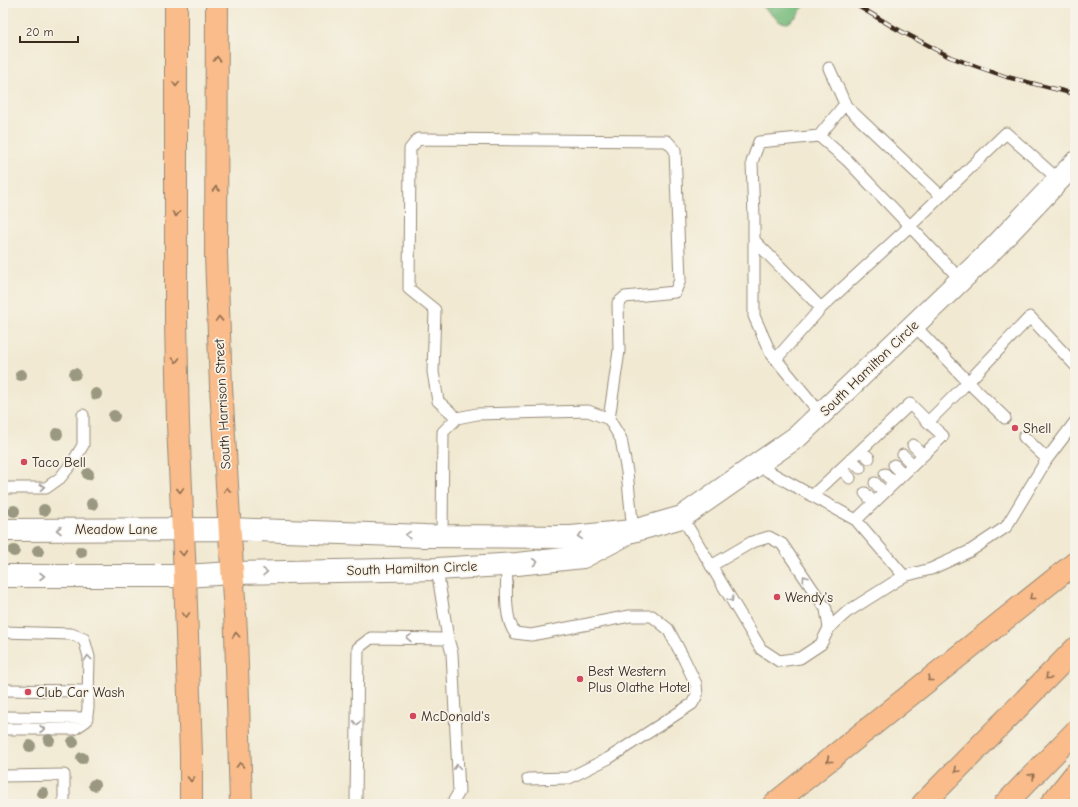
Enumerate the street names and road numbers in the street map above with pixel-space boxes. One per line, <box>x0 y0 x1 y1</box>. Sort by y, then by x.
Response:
street label: South Hamilton Circle <box>816 317 922 420</box>
street label: South Harrison Street <box>211 337 234 470</box>
street label: Meadow Lane <box>75 521 157 538</box>
street label: South Hamilton Circle <box>346 558 478 579</box>

